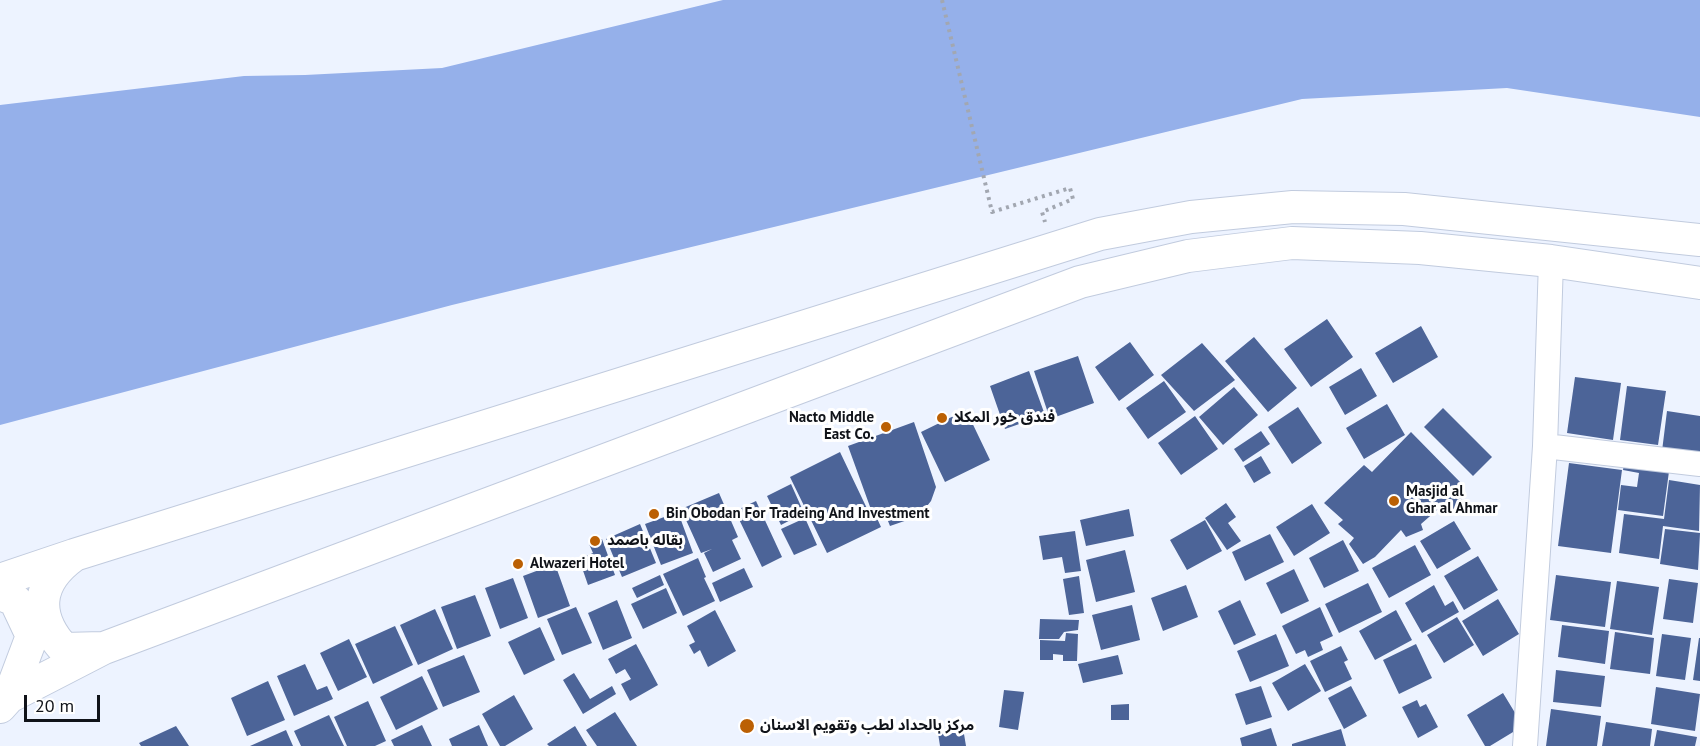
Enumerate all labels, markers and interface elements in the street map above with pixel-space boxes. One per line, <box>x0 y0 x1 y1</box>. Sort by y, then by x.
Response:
place label: Nacto Middle East Co. <box>789 409 874 444</box>
place label: فندق خور المكلا <box>954 409 1055 427</box>
marker: فندق خور المكلا <box>935 411 949 425</box>
marker: Nacto Middle East Co. <box>879 420 893 434</box>
place label: Masjid al Ghar al Ahmar <box>1406 483 1497 518</box>
marker: Masjid al Ghar al Ahmar <box>1387 494 1401 508</box>
place label: Bin Obodan For Tradeing And Investment <box>666 505 930 523</box>
marker: Bin Obodan For Tradeing And Investment <box>647 507 661 521</box>
place label: بقاله باصمد <box>607 532 683 550</box>
marker: بقاله باصمد <box>588 534 602 548</box>
place label: Alwazeri Hotel <box>530 555 624 573</box>
marker: Alwazeri Hotel <box>511 557 525 571</box>
scale bar <box>27 683 104 721</box>
text: 20 m <box>35 694 74 717</box>
marker: مركز بالحداد لطب وتقويم الاسنان <box>738 717 756 735</box>
place label: مركز بالحداد لطب وتقويم الاسنان <box>760 717 974 735</box>

